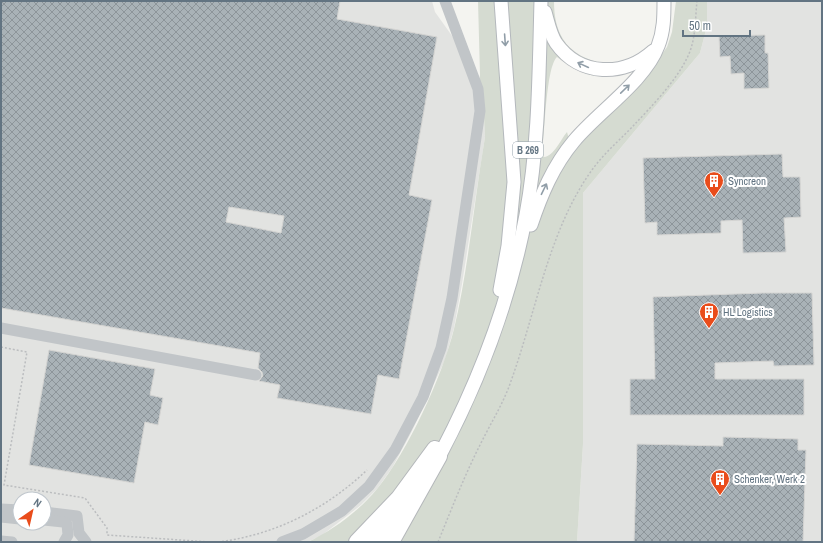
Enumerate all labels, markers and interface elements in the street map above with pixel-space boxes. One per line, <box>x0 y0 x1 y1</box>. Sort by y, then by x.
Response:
scale bar <box>683 12 750 38</box>
text: 50 m <box>689 18 711 34</box>
one-way arrow <box>501 33 508 46</box>
one-way arrow <box>578 61 590 68</box>
one-way arrow <box>620 84 630 94</box>
road number: B 269 <box>513 142 543 158</box>
building icon: Syncreon <box>703 170 725 198</box>
place label: Syncreon <box>728 174 766 188</box>
one-way arrow <box>541 183 548 195</box>
building icon: HL Logistics <box>698 301 720 329</box>
place label: HL Logistics <box>723 305 773 319</box>
building icon: Schenker, Werk 2 <box>709 468 731 496</box>
place label: Schenker, Werk 2 <box>734 472 805 486</box>
north arrow <box>12 491 52 531</box>
text: N <box>31 495 44 510</box>

